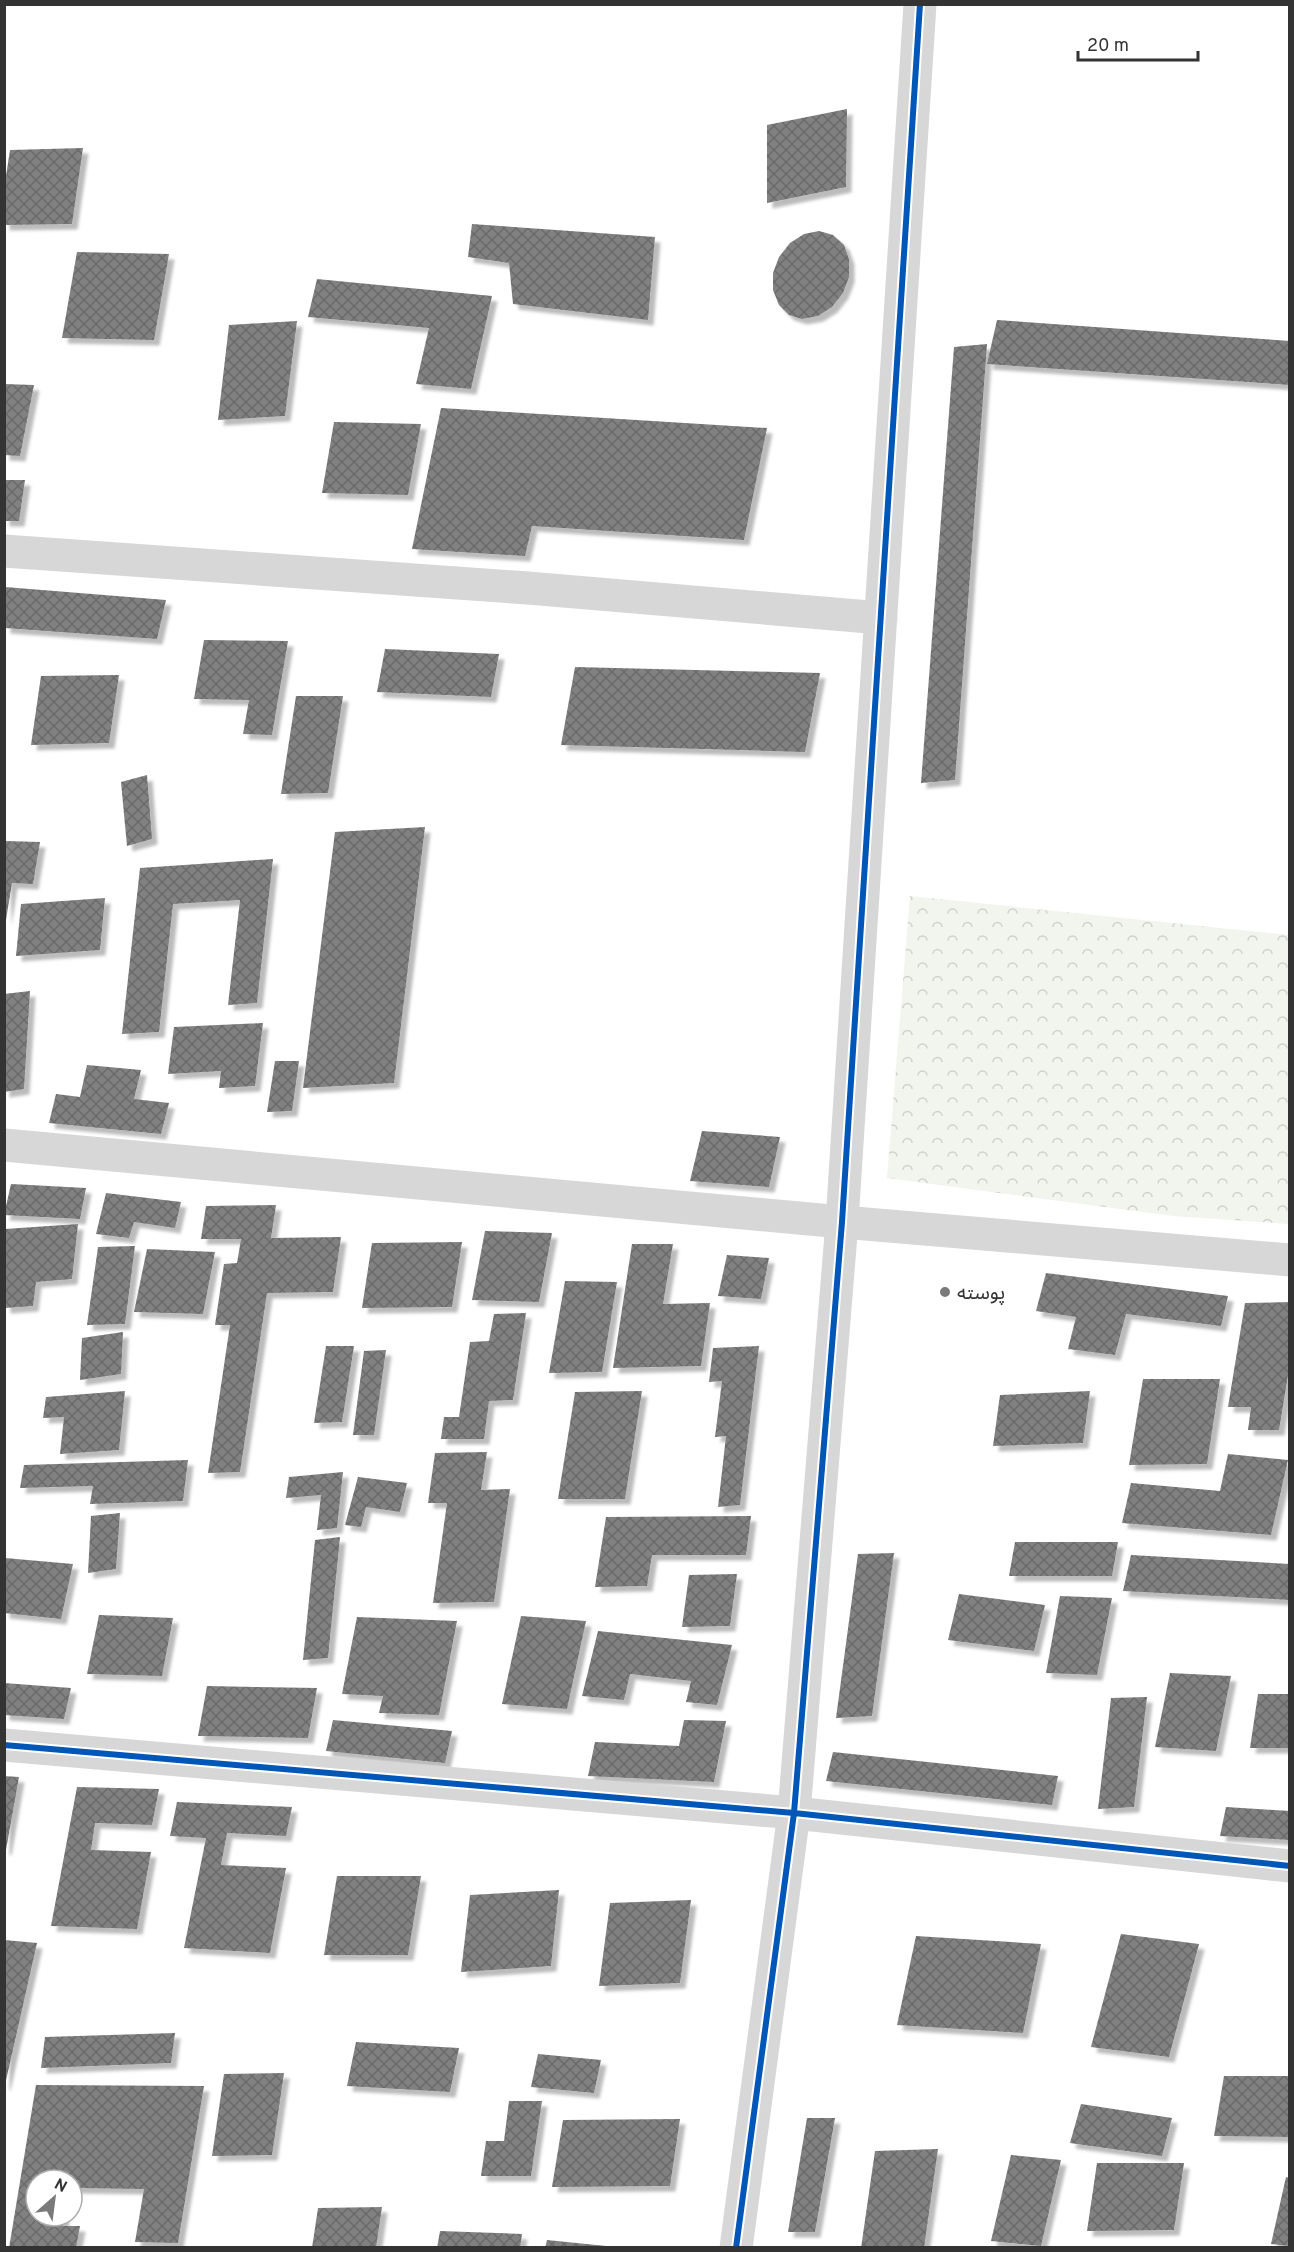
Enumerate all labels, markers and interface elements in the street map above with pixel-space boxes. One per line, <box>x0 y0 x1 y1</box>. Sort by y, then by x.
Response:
scale bar <box>1078 24 1198 62</box>
text: 20 m <box>1087 35 1129 58</box>
place label: پوسته <box>957 1281 1005 1307</box>
marker: پوسته <box>938 1285 952 1299</box>
north arrow <box>24 2168 84 2228</box>
text: N <box>50 2175 70 2198</box>

